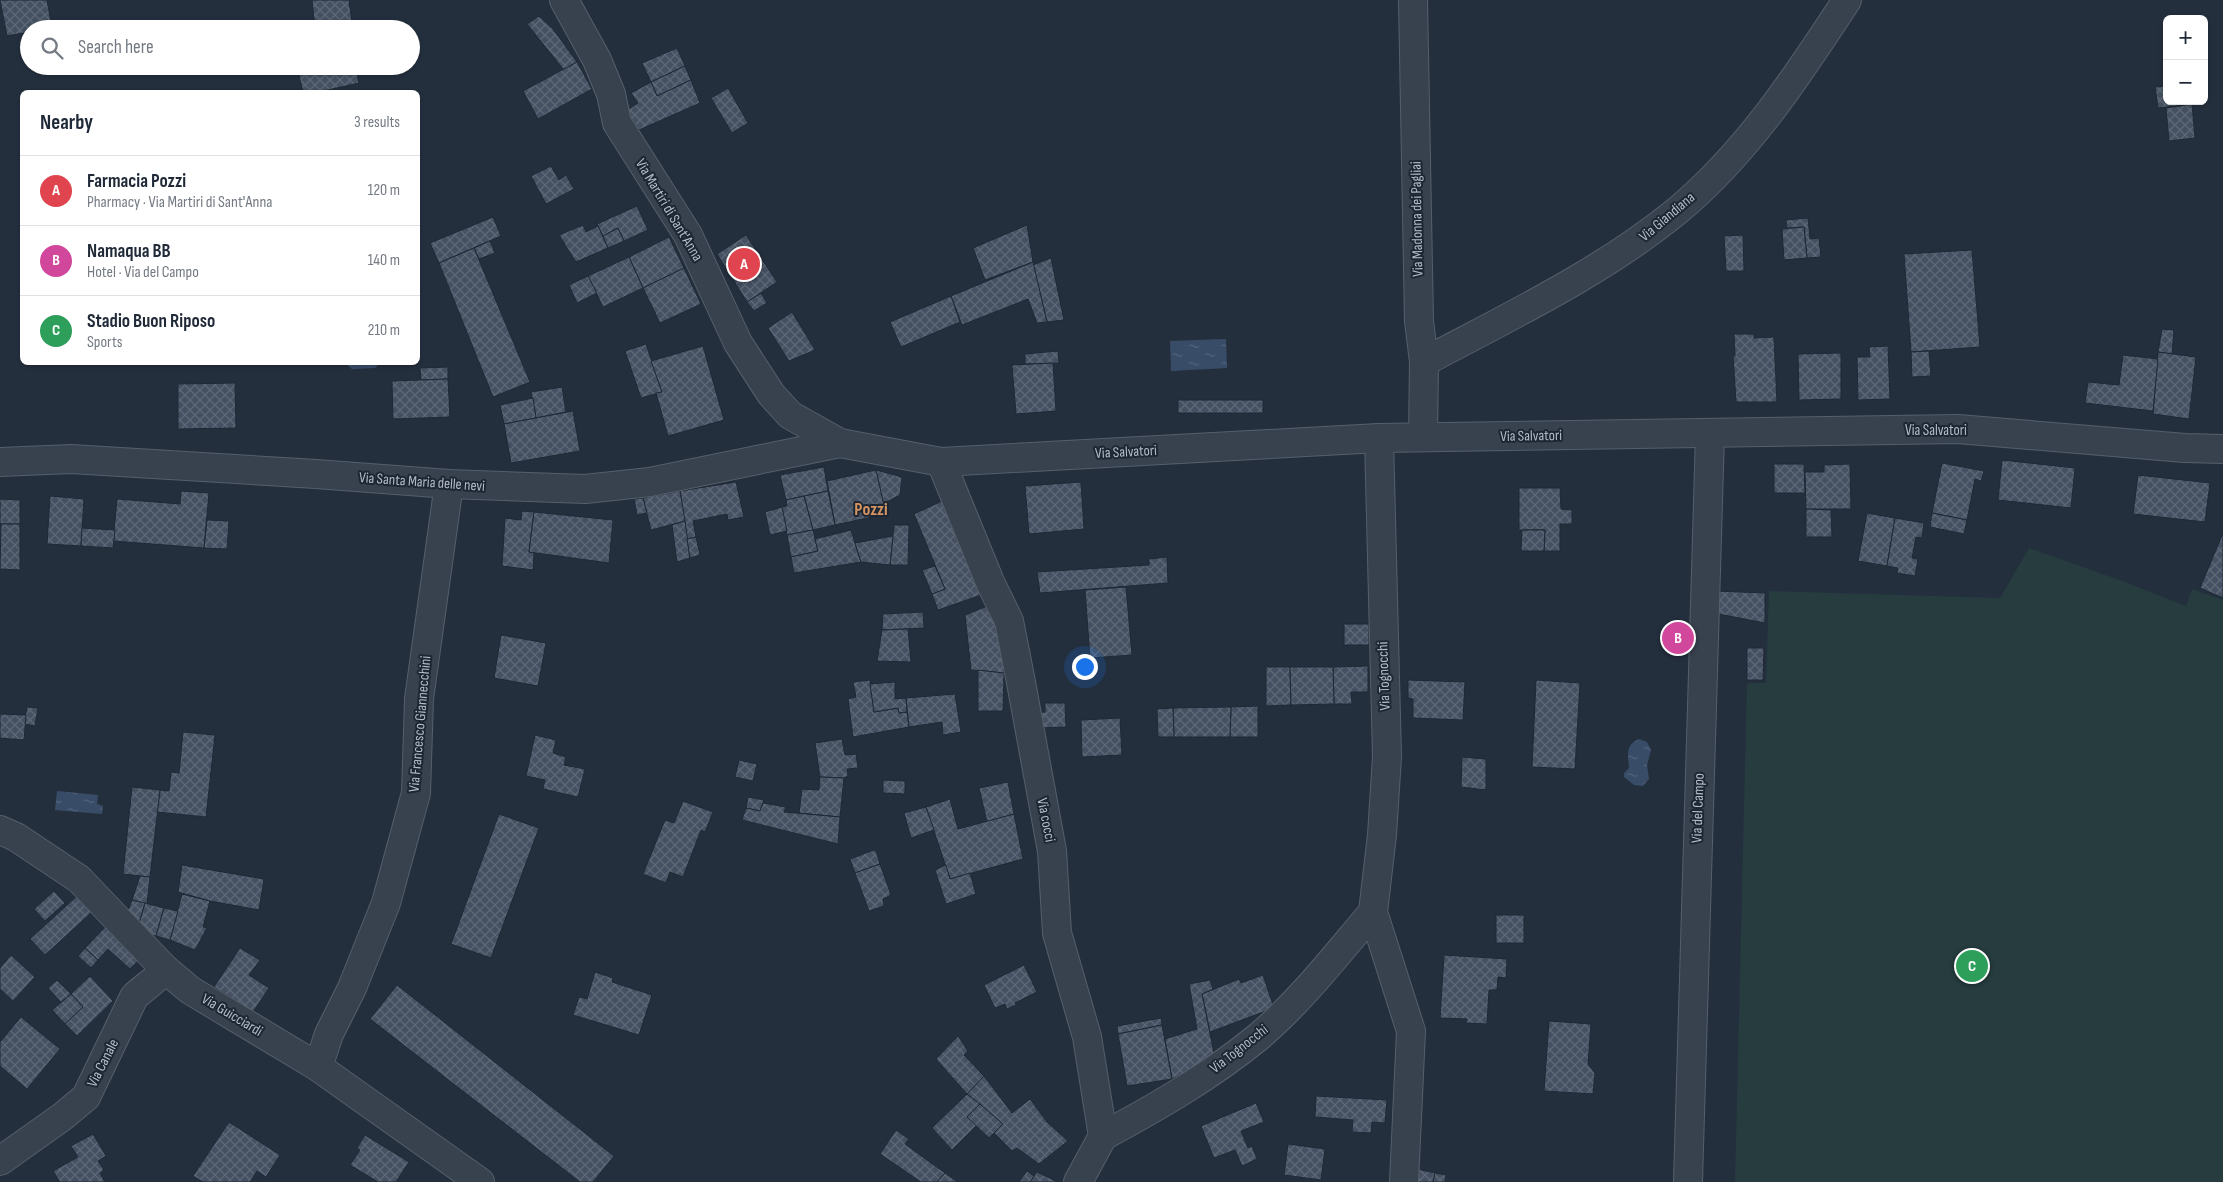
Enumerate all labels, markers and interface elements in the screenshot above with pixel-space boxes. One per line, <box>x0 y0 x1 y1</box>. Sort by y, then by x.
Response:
map controls <box>2163 15 2208 105</box>
button: + <box>2163 15 2208 60</box>
search box <box>20 20 420 75</box>
icon: search <box>38 34 66 62</box>
text: Search here <box>78 36 154 59</box>
button: − <box>2163 60 2208 105</box>
text: Nearby <box>40 110 93 135</box>
text: 3 results <box>354 113 400 132</box>
street label: Via Martiri di Sant'Anna <box>631 155 707 265</box>
street label: Via Madonna dei Pagliai <box>1406 161 1428 277</box>
text: Farmacia Pozzi <box>87 170 186 193</box>
text: A <box>52 181 60 200</box>
text: 120 m <box>368 181 400 200</box>
street label: Via Giandiana <box>1635 188 1699 246</box>
text: Pharmacy · Via Martiri di Sant'Anna <box>87 193 272 212</box>
text: Namaqua BB <box>87 240 171 263</box>
pin: A <box>728 245 760 283</box>
text: B <box>52 251 60 270</box>
text: 140 m <box>368 251 400 270</box>
text: Hotel · Via del Campo <box>87 263 199 282</box>
text: Stadio Buon Riposo <box>87 310 215 333</box>
text: C <box>52 321 60 340</box>
text: 210 m <box>368 321 400 340</box>
text: Sports <box>87 333 122 352</box>
street label: Via Salvatori <box>1905 421 1967 440</box>
street label: Via Salvatori <box>1500 426 1562 446</box>
street label: Via Salvatori <box>1095 441 1158 463</box>
street label: Via Santa Maria delle nevi <box>358 468 486 496</box>
district label: Pozzi <box>854 499 888 520</box>
pin: B <box>1662 619 1694 657</box>
street label: Via Tognocchi <box>1373 641 1395 711</box>
your location <box>1072 654 1098 680</box>
street label: Via Francesco Giannecchini <box>405 655 435 793</box>
street label: Via del Campo <box>1687 773 1709 843</box>
street label: Via cocci <box>1032 796 1060 844</box>
pin: C <box>1956 947 1988 985</box>
street label: Via Guicciardi <box>198 989 266 1041</box>
street label: Via Tognocchi <box>1206 1020 1272 1078</box>
street label: Via Canale <box>83 1036 123 1090</box>

